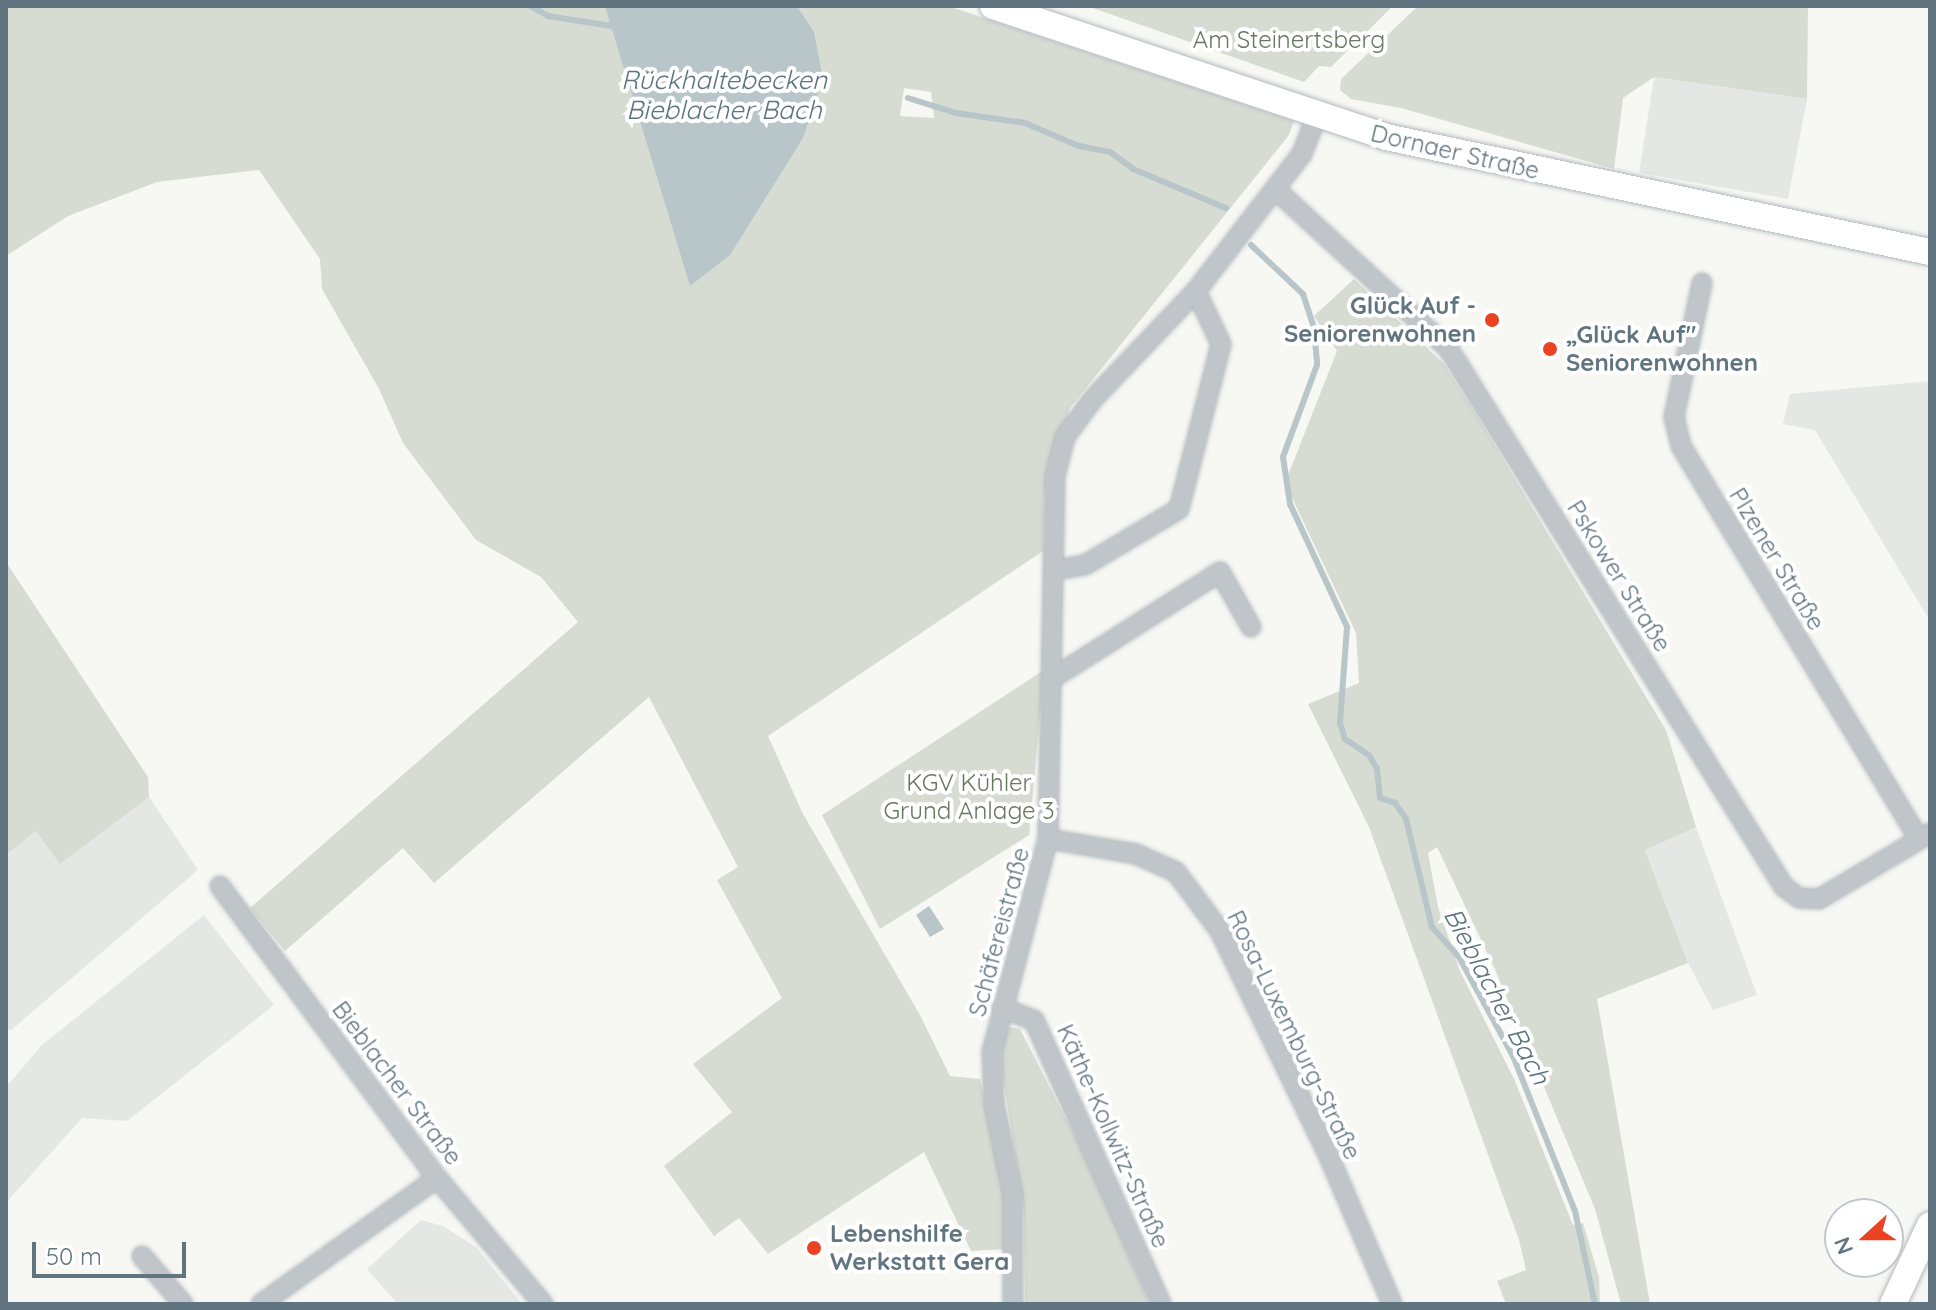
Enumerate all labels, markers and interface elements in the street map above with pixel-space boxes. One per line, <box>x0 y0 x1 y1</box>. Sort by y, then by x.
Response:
park label: Am Steinertsberg <box>1193 26 1385 54</box>
water label: Rückhaltebecken Bieblacher Bach <box>621 64 827 126</box>
street label: Dornaer Straße <box>1368 119 1542 185</box>
place label: Glück Auf - Seniorenwohnen <box>1284 292 1476 348</box>
marker: Glück Auf - Seniorenwohnen <box>1483 311 1501 329</box>
place label: „Glück Auf" Seniorenwohnen <box>1566 321 1758 377</box>
marker: „Glück Auf" Seniorenwohnen <box>1541 340 1559 358</box>
street label: Plzener Straße <box>1723 483 1831 635</box>
street label: Pskower Straße <box>1561 495 1677 657</box>
park label: KGV Kühler Grund Anlage 3 <box>883 769 1055 825</box>
street label: Schäfereistraße <box>963 844 1035 1020</box>
water label: Bieblacher Bach <box>1437 902 1557 1090</box>
street label: Rosa-Luxemburg-Straße <box>1221 906 1367 1164</box>
street label: Bieblacher Straße <box>326 995 468 1171</box>
street label: Käthe-Kollwitz-Straße <box>1051 1020 1175 1252</box>
north arrow <box>1824 1198 1904 1278</box>
place label: Lebenshilfe Werkstatt Gera <box>830 1220 1009 1276</box>
scale bar <box>36 1226 190 1276</box>
text: N <box>1827 1233 1859 1258</box>
marker: Lebenshilfe Werkstatt Gera <box>805 1239 823 1257</box>
text: 50 m <box>46 1241 102 1271</box>

